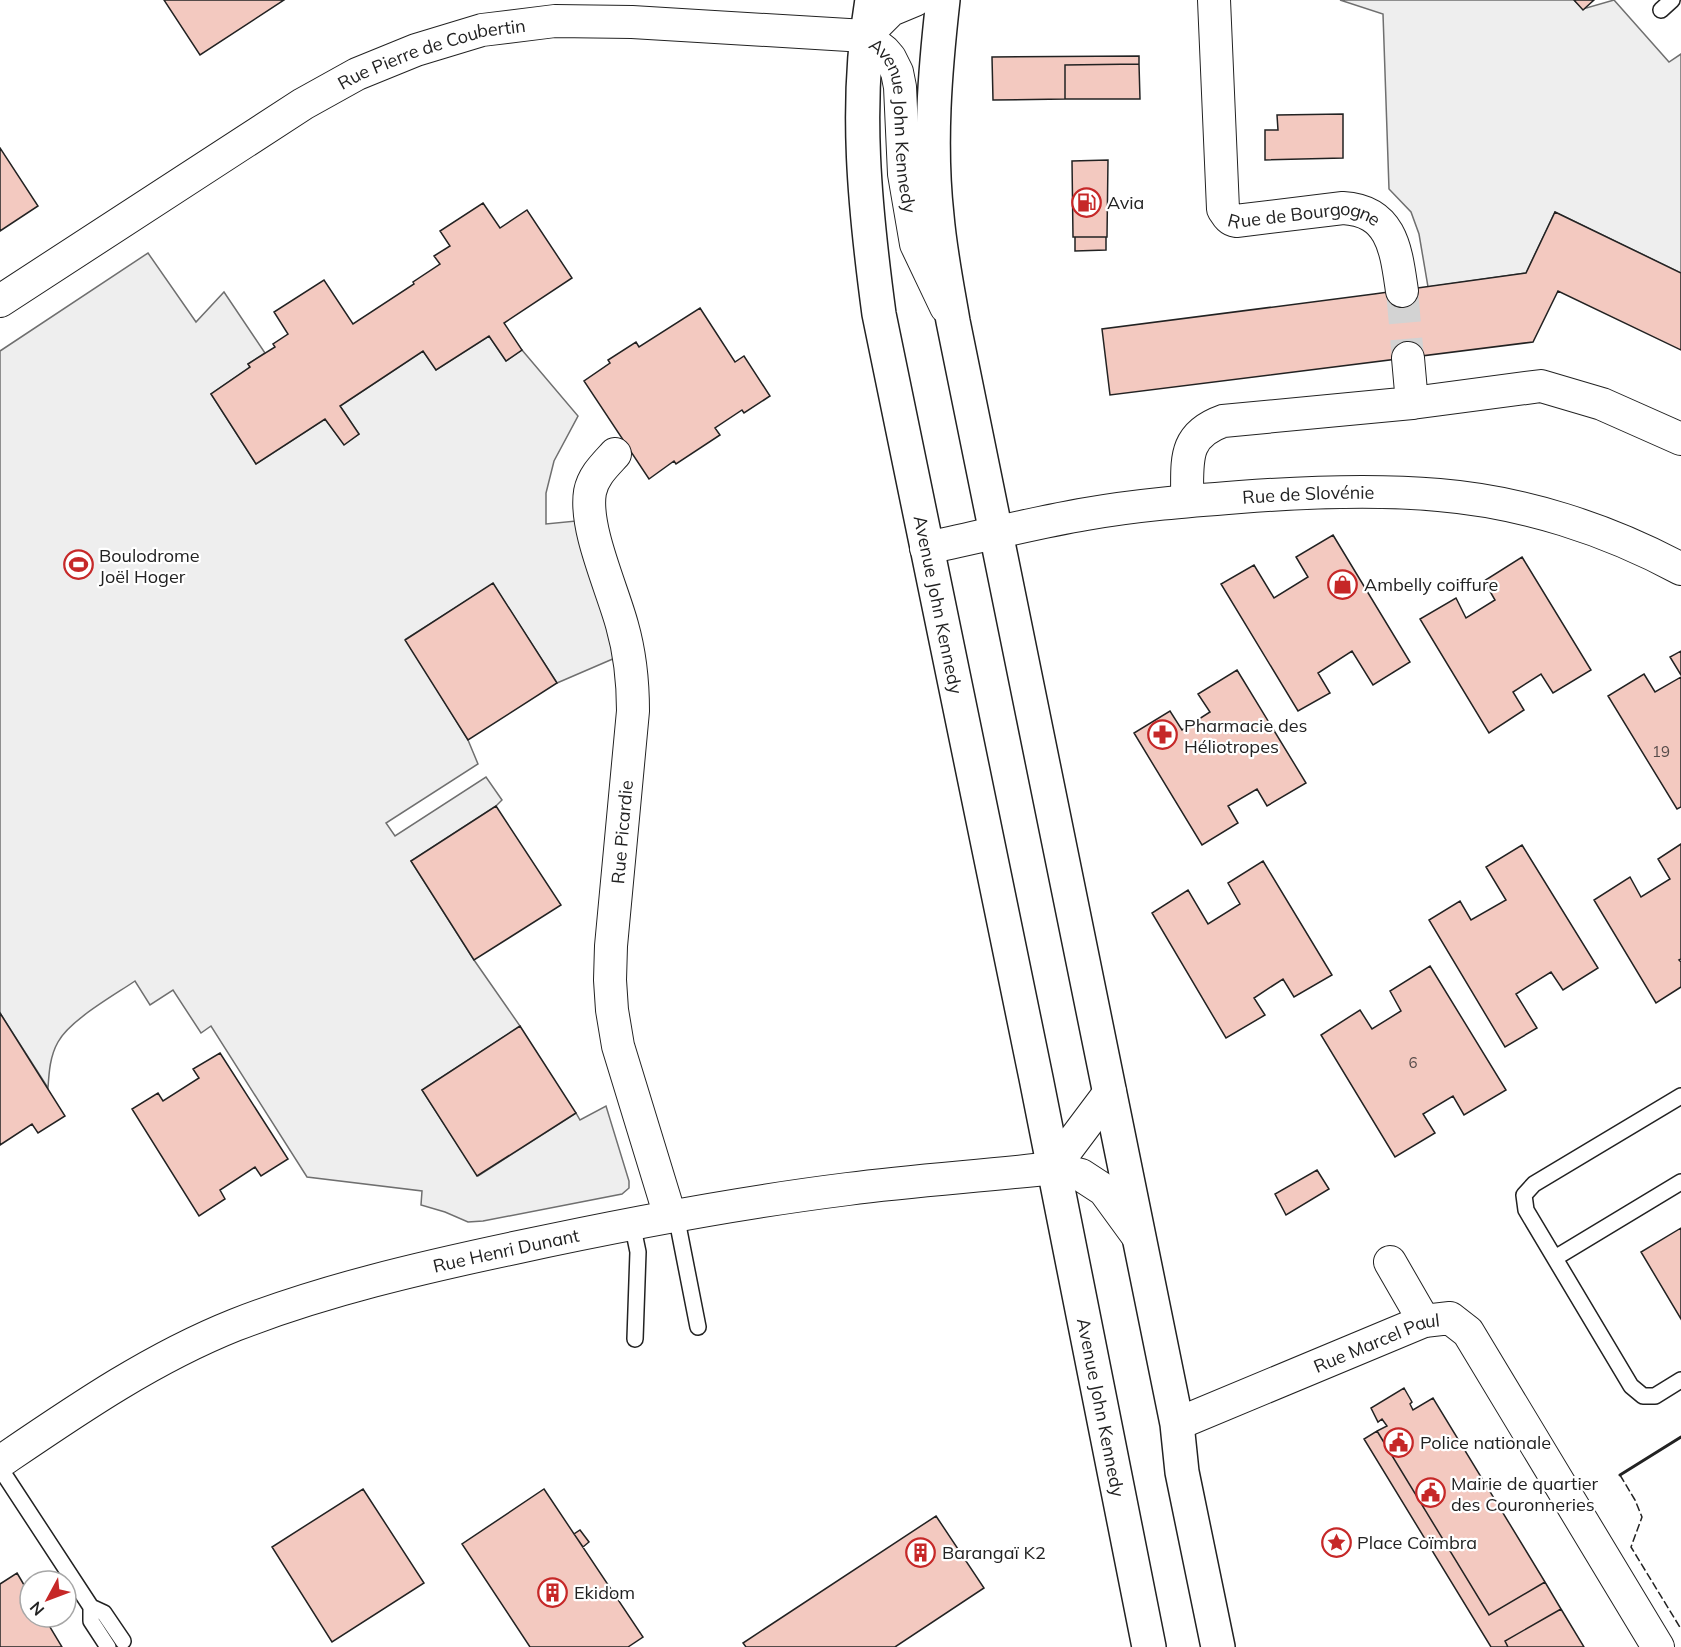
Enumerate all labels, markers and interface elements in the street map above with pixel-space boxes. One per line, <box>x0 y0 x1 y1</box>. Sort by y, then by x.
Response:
street label: Rue Pierre de Coubertin <box>333 13 527 94</box>
street label: Avenue John Kennedy <box>865 33 922 215</box>
fuel station icon: Avia <box>1070 186 1102 218</box>
place label: Avia <box>1107 191 1144 214</box>
street label: Rue de Bourgogne <box>1225 196 1386 233</box>
street label: Rue de Slovénie <box>1241 480 1375 508</box>
street label: Avenue John Kennedy <box>909 513 968 696</box>
place label: Boulodrome Joël Hoger <box>99 544 200 588</box>
sports icon: Boulodrome Joël Hoger <box>62 549 94 581</box>
shop icon: Ambelly coiffure <box>1327 568 1359 600</box>
place label: Ambelly coiffure <box>1364 573 1498 596</box>
place label: Pharmacie des Héliotropes <box>1184 714 1307 758</box>
pharmacy icon: Pharmacie des Héliotropes <box>1147 719 1179 751</box>
house number: 19 <box>1652 742 1670 761</box>
street label: Rue Picardie <box>606 779 638 885</box>
house number: 6 <box>1408 1053 1418 1072</box>
street label: Rue Henri Dunant <box>430 1223 581 1277</box>
street label: Rue Marcel Paul <box>1310 1308 1441 1377</box>
street label: Avenue John Kennedy <box>1072 1316 1130 1499</box>
public building icon: Police nationale <box>1383 1426 1415 1458</box>
place label: Police nationale <box>1420 1431 1551 1454</box>
place label: Mairie de quartier des Couronneries <box>1451 1472 1598 1516</box>
public building icon: Mairie de quartier des Couronneries <box>1414 1477 1446 1509</box>
place icon: Place Coïmbra <box>1320 1526 1352 1558</box>
place label: Place Coïmbra <box>1357 1531 1477 1554</box>
building icon: Barangaï K2 <box>905 1536 937 1568</box>
place label: Barangaï K2 <box>942 1541 1046 1564</box>
north arrow <box>18 1569 78 1629</box>
building icon: Ekidom <box>537 1576 569 1608</box>
place label: Ekidom <box>574 1581 635 1604</box>
text: N <box>25 1598 48 1620</box>

